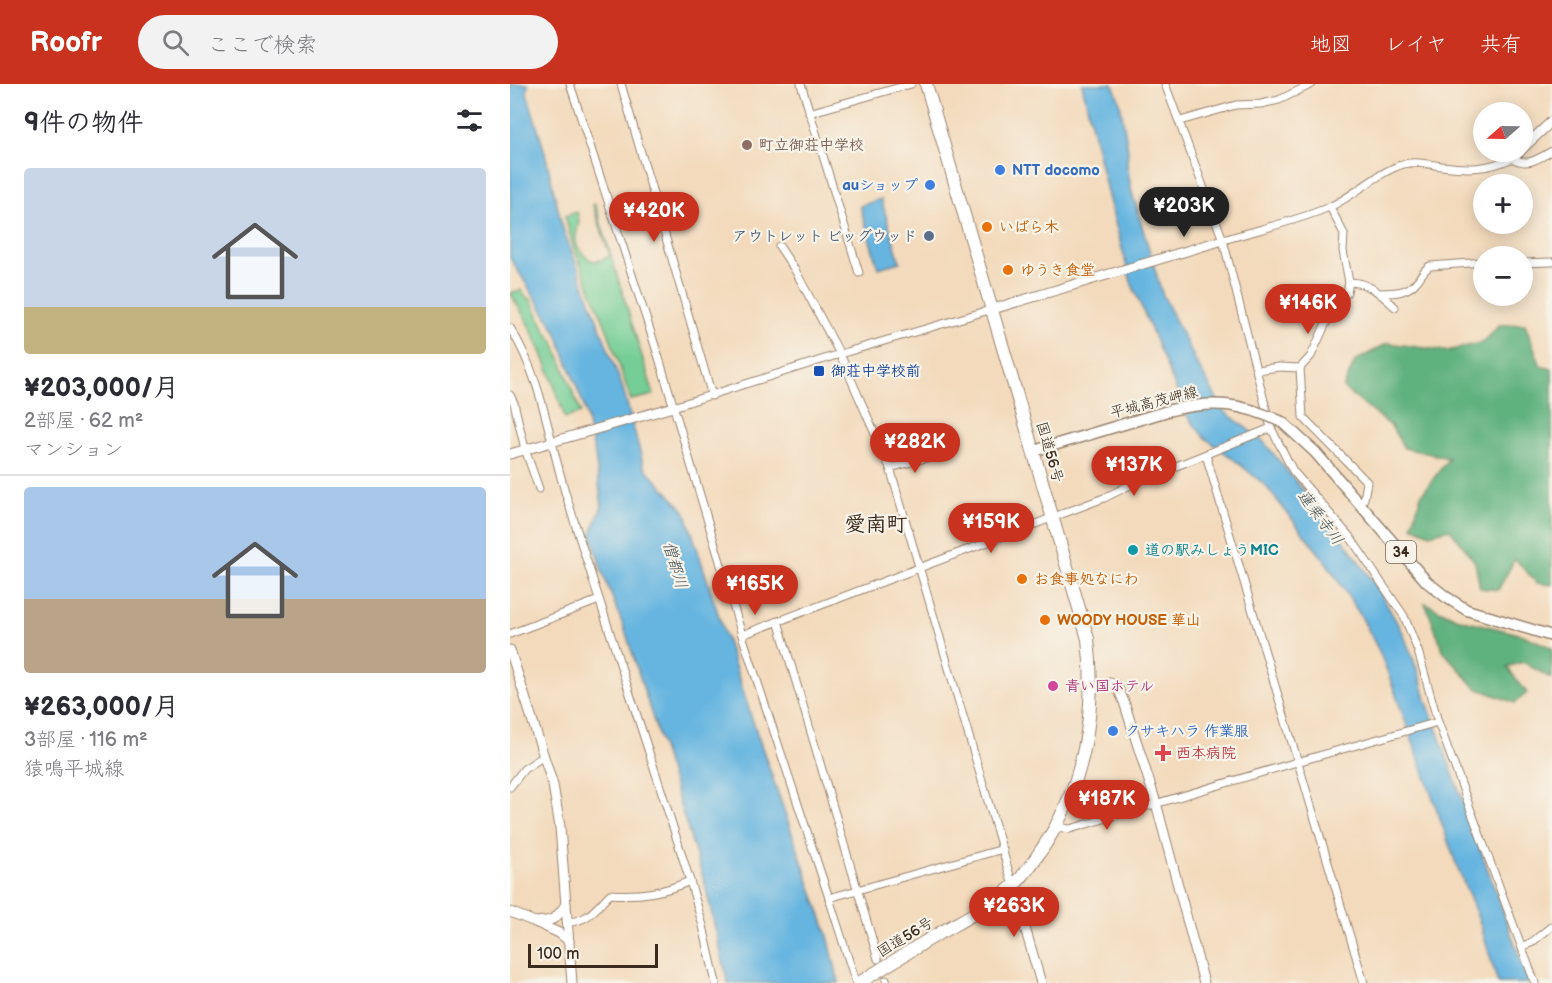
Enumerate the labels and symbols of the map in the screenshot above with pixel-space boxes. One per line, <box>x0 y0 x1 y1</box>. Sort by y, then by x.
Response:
north arrow <box>1473 102 1533 162</box>
place label: 町立御荘中学校 <box>759 136 864 155</box>
marker: 町立御荘中学校 <box>740 138 754 152</box>
place label: NTT docomo <box>1012 161 1100 180</box>
marker: NTT docomo <box>993 163 1007 177</box>
place label: auショップ <box>842 176 918 195</box>
marker: auショップ <box>923 178 937 192</box>
pin: ¥203K <box>1142 187 1226 238</box>
pin: ¥420K <box>612 192 696 243</box>
place label: いばら木 <box>999 218 1059 237</box>
marker: いばら木 <box>980 220 994 234</box>
place label: アウトレット ビッグウッド <box>732 227 917 246</box>
marker: アウトレット ビッグウッド <box>922 229 936 243</box>
place label: ゆうき食堂 <box>1020 261 1095 280</box>
marker: ゆうき食堂 <box>1001 263 1015 277</box>
pin: ¥146K <box>1266 284 1350 335</box>
place label: 御荘中学校前 <box>831 362 921 381</box>
marker: 御荘中学校前 <box>812 364 826 378</box>
street label: 平城高茂岬線 <box>1108 382 1200 423</box>
street label: 国道56号 <box>1032 419 1067 485</box>
pin: ¥282K <box>873 423 957 474</box>
pin: ¥137K <box>1092 446 1176 497</box>
water label: 蓮乗寺川 <box>1293 487 1347 549</box>
pin: ¥159K <box>949 503 1033 554</box>
district label: 愛南町 <box>845 512 908 537</box>
water label: 僧都川 <box>659 540 690 591</box>
place label: 道の駅みしょうMIC <box>1145 541 1279 560</box>
road number: 34 <box>1386 541 1416 563</box>
marker: 道の駅みしょうMIC <box>1126 543 1140 557</box>
pin: ¥165K <box>713 565 797 616</box>
place label: お食事処なにわ <box>1034 570 1139 589</box>
marker: お食事処なにわ <box>1015 572 1029 586</box>
place label: WOODY HOUSE 華山 <box>1057 611 1201 630</box>
marker: WOODY HOUSE 華山 <box>1038 613 1052 627</box>
place label: 青い国ホテル <box>1065 677 1154 696</box>
marker: 青い国ホテル <box>1046 679 1060 693</box>
place label: クサキハラ 作業服 <box>1125 722 1249 741</box>
marker: クサキハラ 作業服 <box>1106 724 1120 738</box>
marker: 西本病院 <box>1154 744 1172 762</box>
place label: 西本病院 <box>1176 744 1236 763</box>
pin: ¥187K <box>1065 780 1149 831</box>
pin: ¥263K <box>972 887 1056 938</box>
street label: 国道56号 <box>873 913 937 962</box>
scale bar <box>528 941 658 968</box>

